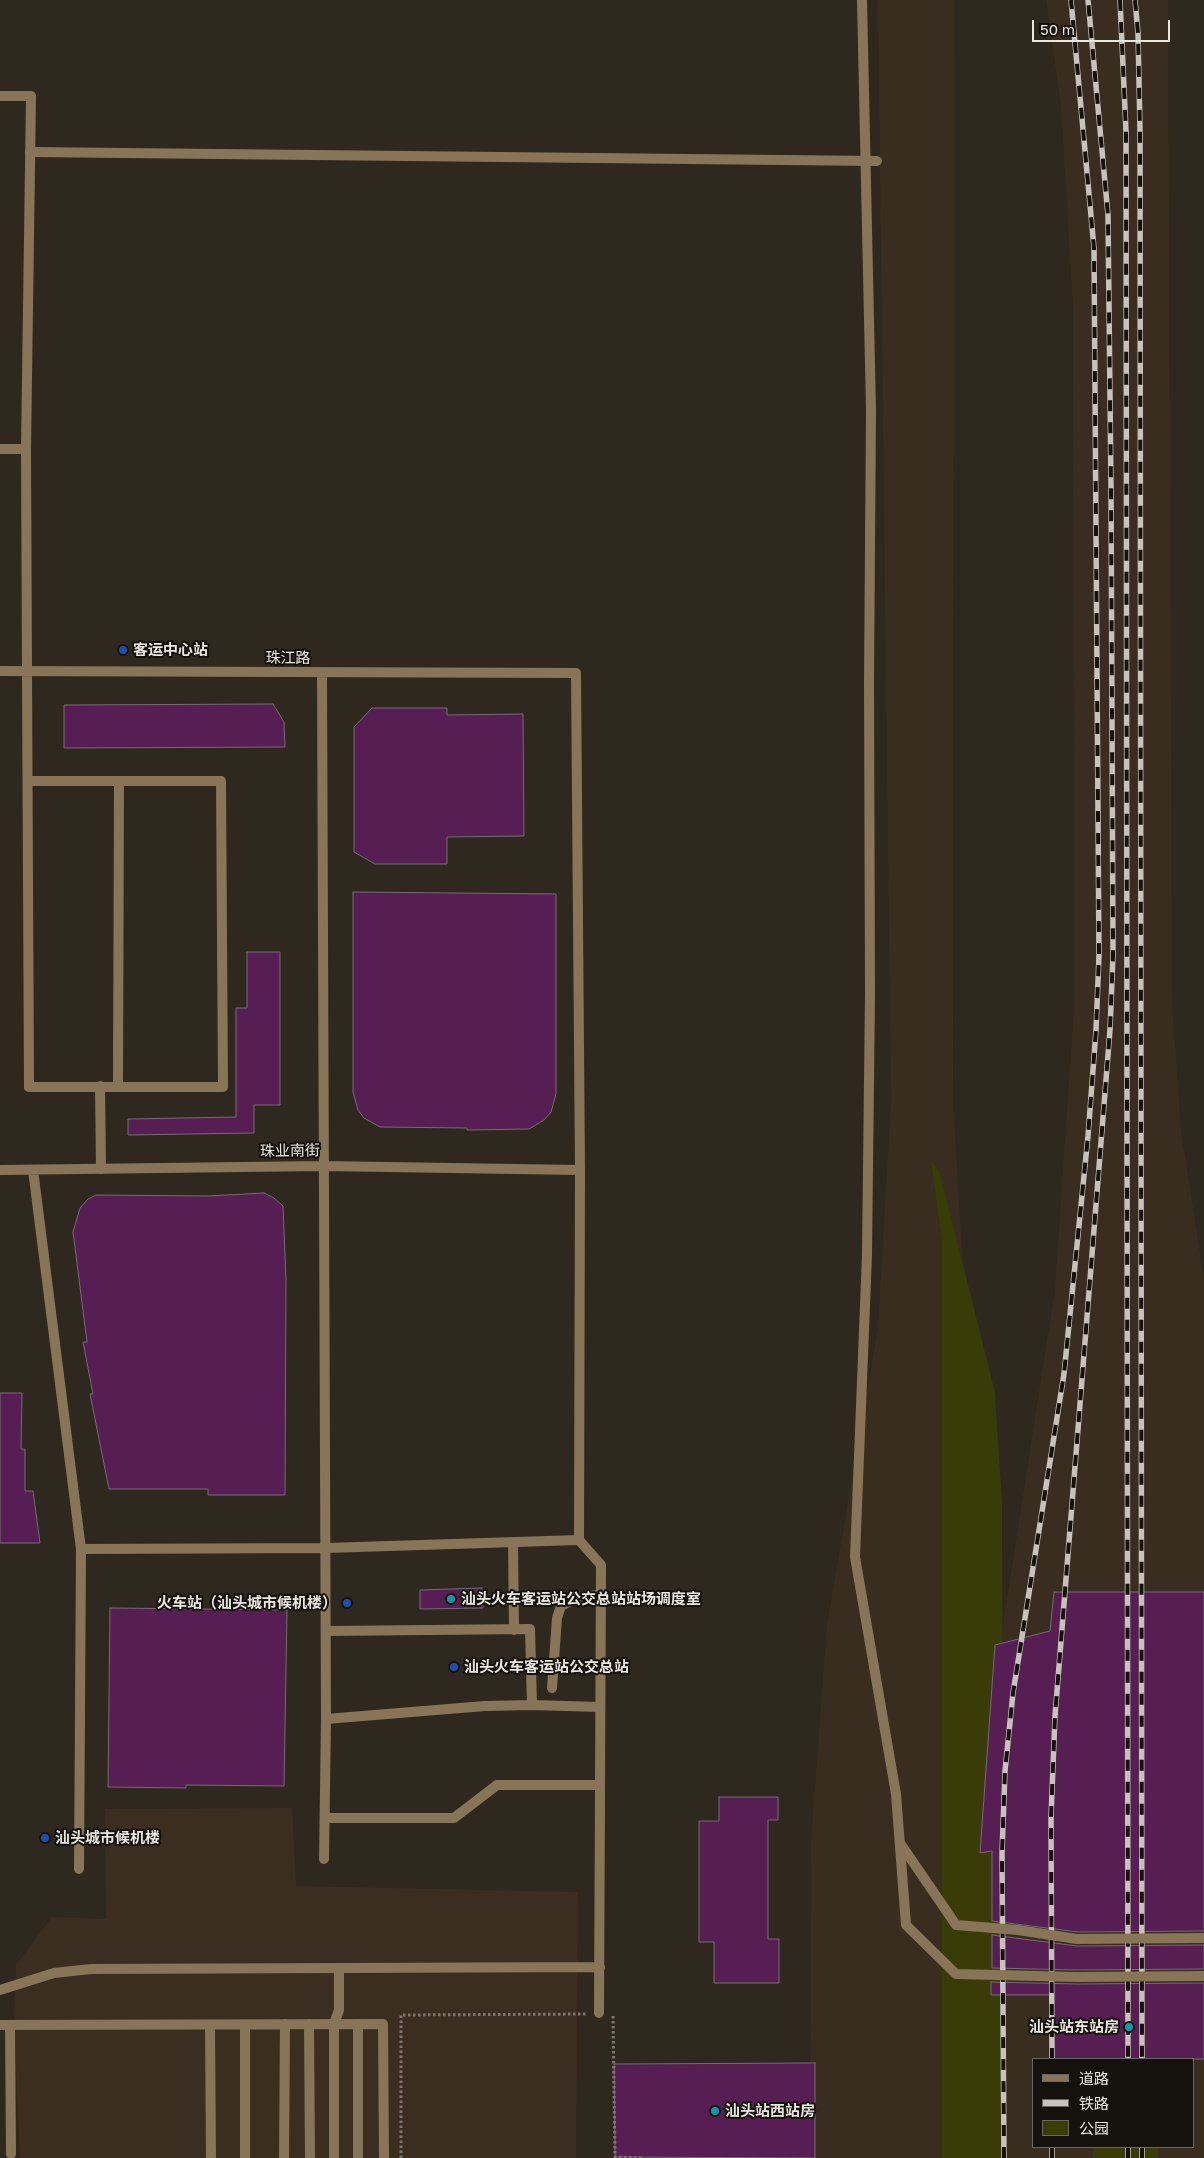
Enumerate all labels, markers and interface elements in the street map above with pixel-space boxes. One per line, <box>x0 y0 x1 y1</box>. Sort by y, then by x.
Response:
scale bar <box>1034 10 1172 42</box>
text: 50 m <box>1040 20 1075 38</box>
place label: 客运中心站 <box>133 641 208 659</box>
marker: 客运中心站 <box>117 644 129 656</box>
street label: 珠江路 <box>266 649 310 667</box>
street label: 珠业南街 <box>260 1141 320 1161</box>
place label: 汕头火车客运站公交总站站场调度室 <box>461 1590 701 1608</box>
marker: 汕头火车客运站公交总站站场调度室 <box>445 1593 457 1605</box>
place label: 火车站（汕头城市候机楼） <box>157 1594 337 1612</box>
marker: 火车站（汕头城市候机楼） <box>341 1597 353 1609</box>
place label: 汕头火车客运站公交总站 <box>464 1658 629 1676</box>
marker: 汕头火车客运站公交总站 <box>448 1661 460 1673</box>
place label: 汕头城市候机楼 <box>55 1829 160 1847</box>
marker: 汕头城市候机楼 <box>39 1832 51 1844</box>
place label: 汕头站东站房 <box>1029 2018 1119 2036</box>
marker: 汕头站东站房 <box>1123 2021 1135 2033</box>
legend <box>1032 2058 1194 2148</box>
text: 道路 <box>1079 2069 1109 2087</box>
text: 铁路 <box>1079 2094 1109 2112</box>
place label: 汕头站西站房 <box>725 2102 815 2120</box>
marker: 汕头站西站房 <box>709 2105 721 2117</box>
text: 公园 <box>1079 2119 1109 2137</box>

